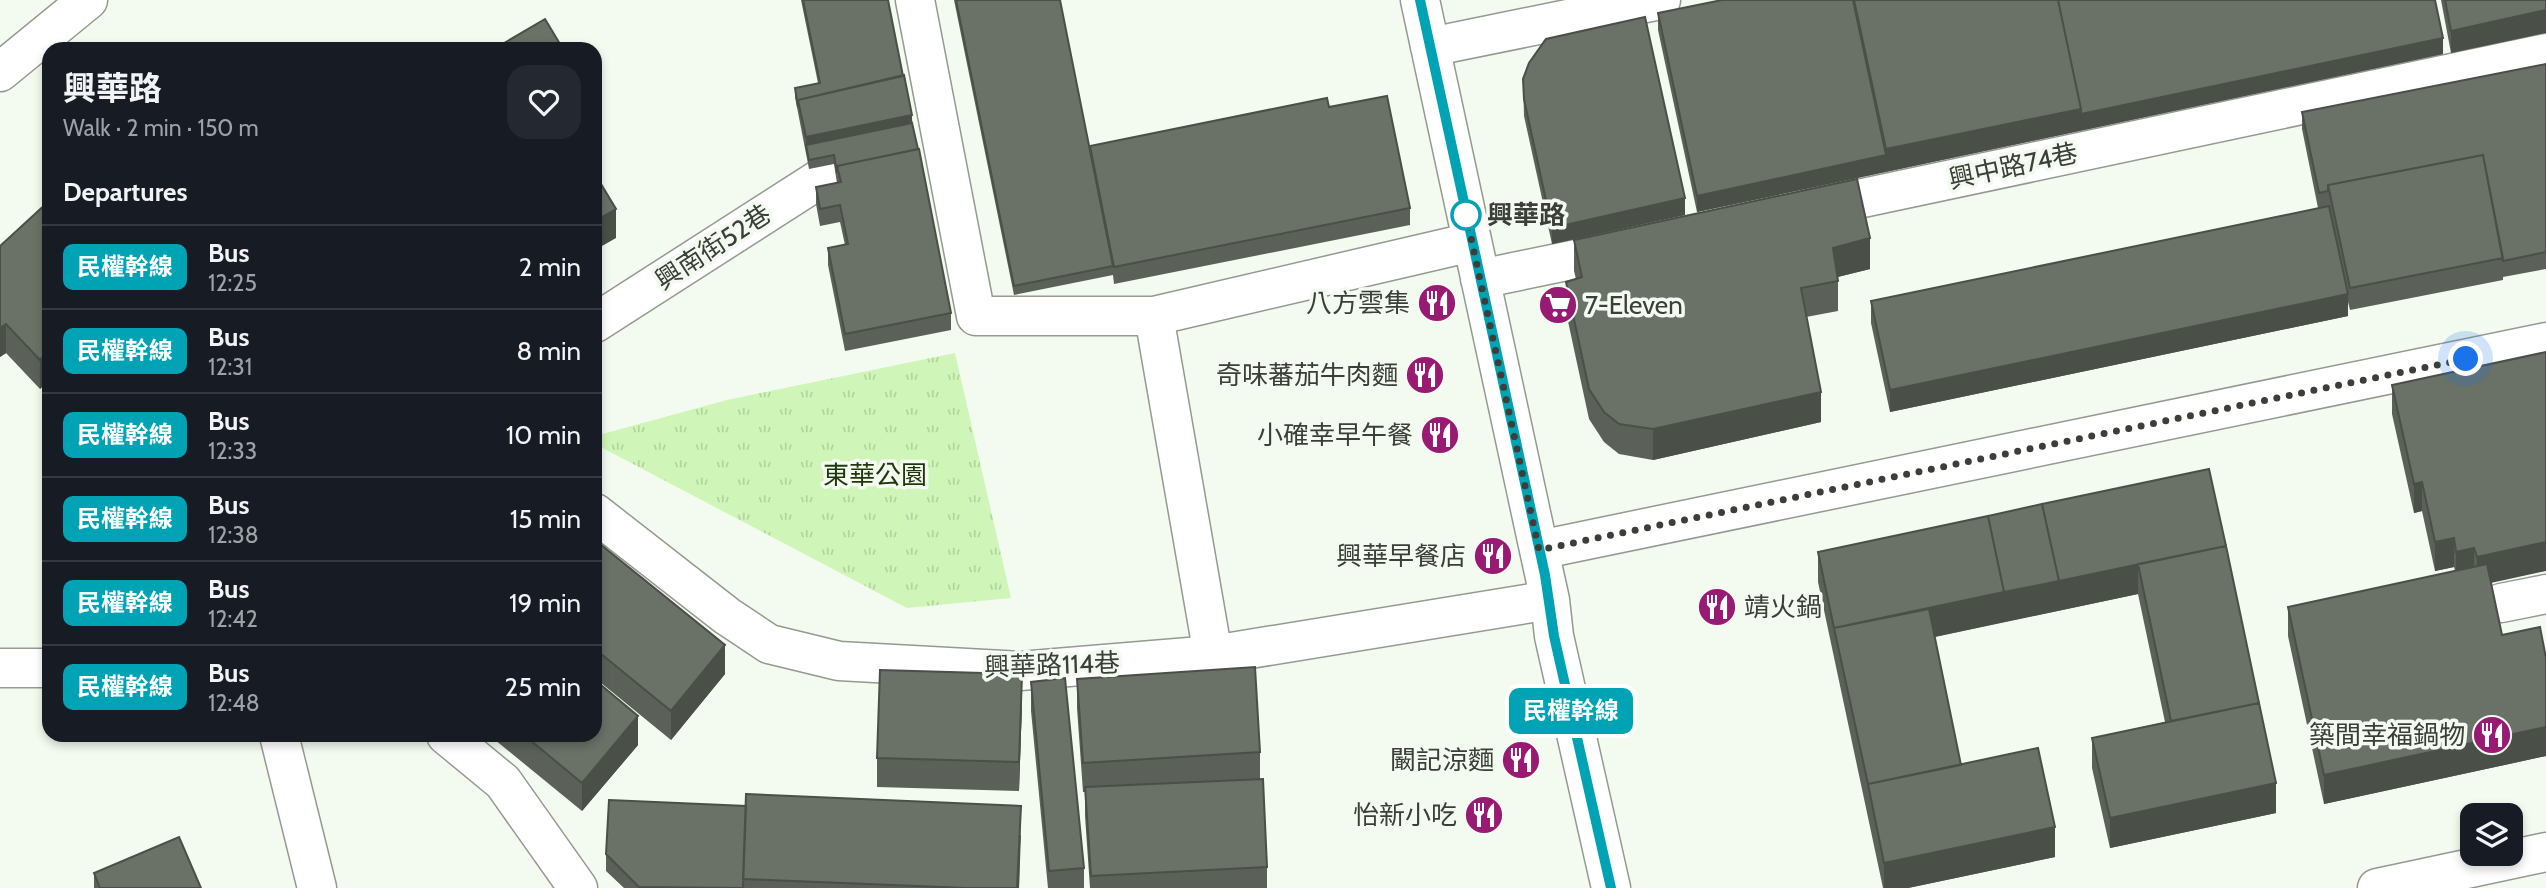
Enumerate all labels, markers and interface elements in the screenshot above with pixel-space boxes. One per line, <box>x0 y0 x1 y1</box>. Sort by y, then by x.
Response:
button: heart <box>507 65 581 139</box>
text: 興華路 <box>63 68 162 108</box>
text: Walk · 2 min · 150 m <box>63 114 259 142</box>
street label: 興中路74巷 <box>1946 137 2080 195</box>
text: Departures <box>63 176 187 208</box>
street label: 興南街52巷 <box>649 198 777 296</box>
place label: 興華路 <box>1487 199 1565 231</box>
marker: 興華路 <box>1451 200 1481 230</box>
text: Bus <box>208 237 249 269</box>
text: 2 min <box>519 251 581 283</box>
text: 民權幹線 <box>77 252 173 281</box>
text: 12:25 <box>208 269 257 297</box>
restaurant icon: 八方雲集 <box>1416 282 1458 324</box>
supermarket icon: 7-Eleven <box>1537 284 1579 326</box>
place label: 八方雲集 <box>1306 287 1410 319</box>
place label: 7-Eleven <box>1585 289 1683 321</box>
text: Bus <box>208 321 249 353</box>
text: 8 min <box>517 335 581 367</box>
text: 民權幹線 <box>77 336 173 365</box>
your location <box>2448 341 2483 376</box>
text: 12:31 <box>208 353 252 381</box>
restaurant icon: 奇味蕃茄牛肉麵 <box>1404 354 1446 396</box>
place label: 奇味蕃茄牛肉麵 <box>1216 359 1398 391</box>
text: Bus <box>208 405 249 437</box>
restaurant icon: 小確幸早午餐 <box>1419 414 1461 456</box>
text: 10 min <box>506 419 581 451</box>
place label: 小確幸早午餐 <box>1257 419 1413 451</box>
text: 民權幹線 <box>77 420 173 449</box>
text: 12:33 <box>208 437 257 465</box>
park label: 東華公園 <box>823 459 927 491</box>
text: Bus <box>208 489 249 521</box>
text: 15 min <box>510 503 581 535</box>
text: 民權幹線 <box>77 504 173 533</box>
text: 12:38 <box>208 521 259 549</box>
restaurant icon: 興華早餐店 <box>1472 535 1514 577</box>
place label: 興華早餐店 <box>1336 540 1466 572</box>
text: Bus <box>208 573 249 605</box>
restaurant icon: 靖火鍋 <box>1696 586 1738 628</box>
text: 19 min <box>509 587 581 619</box>
text: 民權幹線 <box>77 588 173 617</box>
place label: 靖火鍋 <box>1744 591 1822 623</box>
text: 12:42 <box>208 605 258 633</box>
street label: 興華路114巷 <box>983 647 1121 683</box>
text: Bus <box>208 657 249 689</box>
text: 25 min <box>505 671 581 703</box>
text: 民權幹線 <box>77 672 173 701</box>
line badge: 民權幹線 <box>1522 688 1620 734</box>
text: 12:48 <box>208 689 260 717</box>
text: 民權幹線 <box>1523 696 1619 725</box>
restaurant icon: 築間幸福鍋物 <box>2471 714 2513 756</box>
place label: 築間幸福鍋物 <box>2309 719 2465 751</box>
restaurant icon: 闞記涼麵 <box>1500 739 1542 781</box>
place label: 闞記涼麵 <box>1390 744 1494 776</box>
restaurant icon: 怡新小吃 <box>1463 794 1505 836</box>
place label: 怡新小吃 <box>1353 799 1457 831</box>
map controls <box>2460 803 2523 866</box>
button: layers <box>2460 803 2523 866</box>

